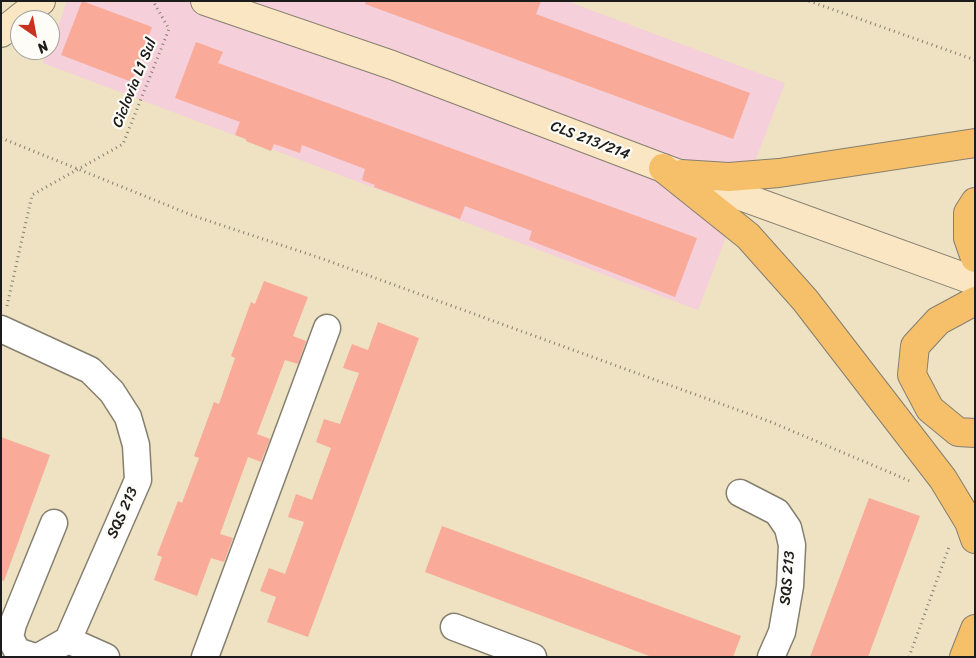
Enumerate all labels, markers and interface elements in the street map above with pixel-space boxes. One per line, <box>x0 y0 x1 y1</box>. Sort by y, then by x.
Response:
north arrow <box>10 10 60 60</box>
text: N <box>32 34 54 60</box>
street label: Ciclovia L1 Sul <box>109 36 161 130</box>
street label: CLS 213/214 <box>548 118 632 164</box>
street label: SQS 213 <box>104 485 142 541</box>
street label: SQS 213 <box>777 550 799 606</box>

